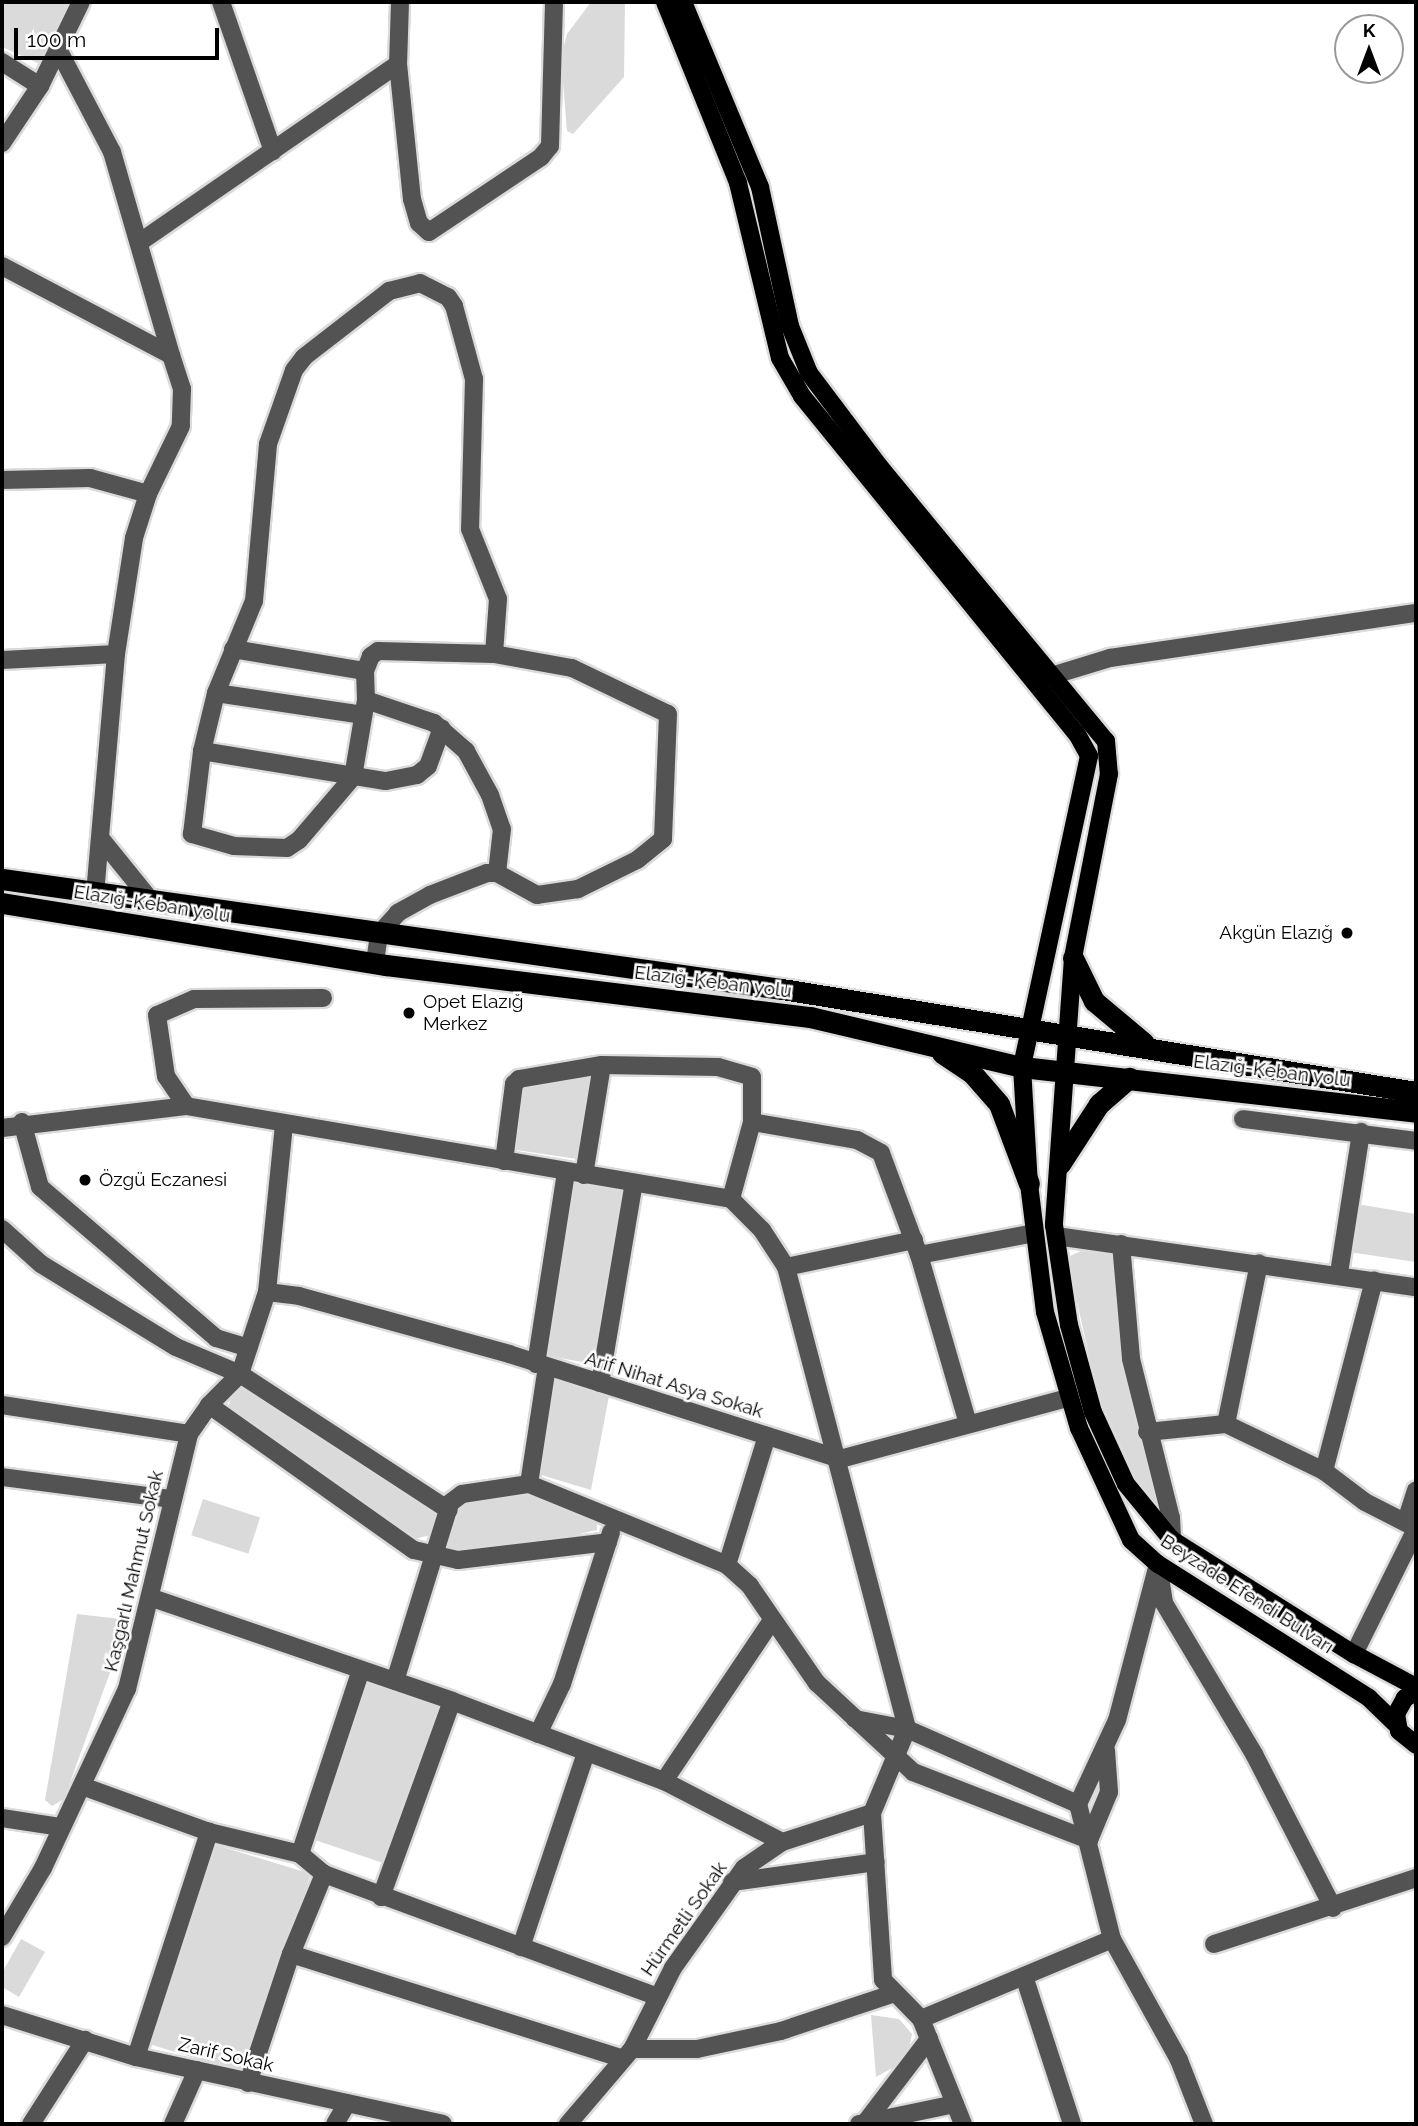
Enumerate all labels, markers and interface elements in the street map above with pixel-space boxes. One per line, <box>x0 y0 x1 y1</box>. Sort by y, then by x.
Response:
scale bar <box>18 14 222 58</box>
north arrow <box>1334 14 1404 84</box>
text: K <box>1363 19 1375 41</box>
text: 100 m <box>27 27 86 52</box>
street label: Elazığ-Keban yolu <box>72 880 232 928</box>
place label: Akgün Elazığ <box>1219 922 1333 944</box>
marker: Akgün Elazığ <box>1339 925 1355 941</box>
street label: Elazığ-Keban yolu <box>633 961 793 1003</box>
place label: Opet Elazığ Merkez <box>423 991 524 1035</box>
marker: Opet Elazığ Merkez <box>401 1005 417 1021</box>
street label: Elazığ-Keban yolu <box>1192 1050 1352 1092</box>
place label: Özgü Eczanesi <box>99 1169 227 1191</box>
marker: Özgü Eczanesi <box>77 1172 93 1188</box>
street label: Arif Nihat Asya Sokak <box>582 1347 766 1423</box>
street label: Kaşgarlı Mahmut Sokak <box>100 1468 168 1674</box>
street label: Beyzade Efendi Bulvarı <box>1156 1530 1338 1658</box>
street label: Hürmetli Sokak <box>636 1857 732 1981</box>
street label: Zarif Sokak <box>176 2033 276 2077</box>

